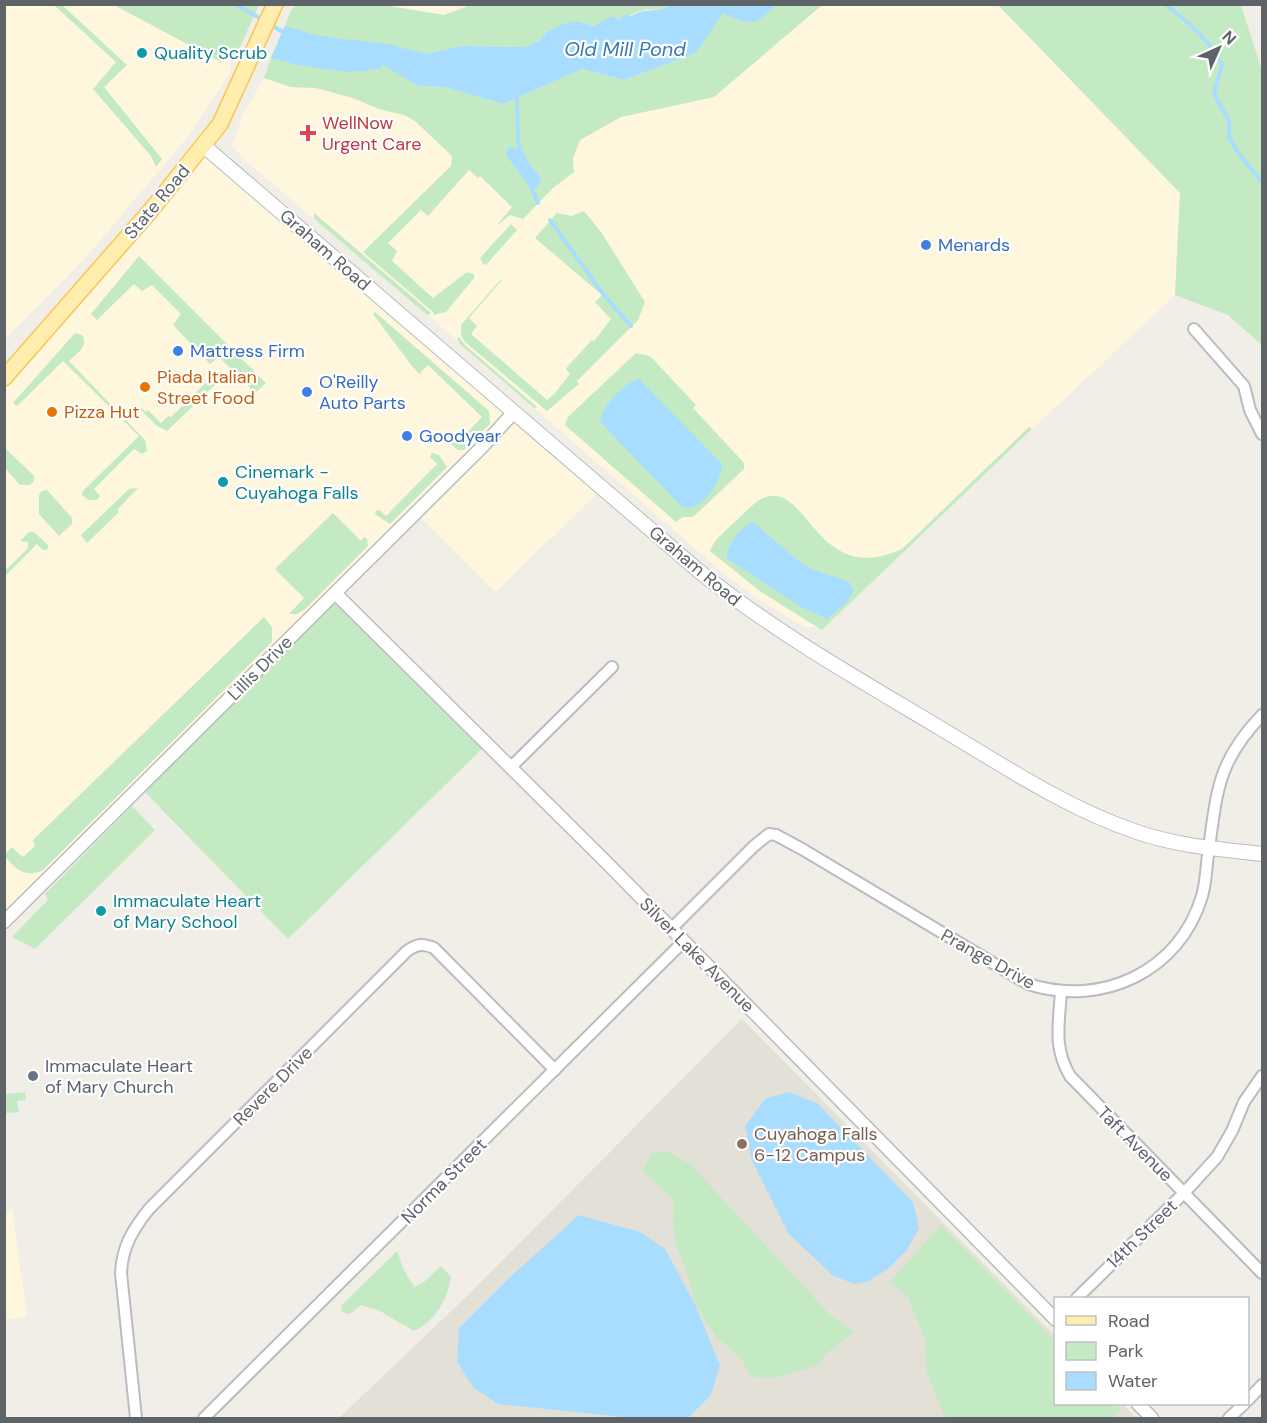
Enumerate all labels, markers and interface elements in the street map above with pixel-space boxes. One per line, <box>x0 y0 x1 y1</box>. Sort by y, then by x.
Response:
north arrow <box>1189 18 1249 78</box>
text: N <box>1218 26 1241 49</box>
water label: Old Mill Pond <box>564 36 686 62</box>
place label: Quality Scrub <box>154 41 267 65</box>
marker: Quality Scrub <box>135 46 149 60</box>
place label: WellNow Urgent Care <box>322 111 422 156</box>
marker: WellNow Urgent Care <box>299 124 317 142</box>
street label: State Road <box>119 160 195 244</box>
street label: Graham Road <box>274 204 376 296</box>
place label: Menards <box>938 233 1010 257</box>
marker: Menards <box>919 238 933 252</box>
place label: Mattress Firm <box>190 339 305 363</box>
marker: Mattress Firm <box>171 344 185 358</box>
place label: Piada Italian Street Food <box>157 365 257 410</box>
place label: O'Reilly Auto Parts <box>319 370 406 415</box>
marker: Piada Italian Street Food <box>138 380 152 394</box>
marker: O'Reilly Auto Parts <box>300 385 314 399</box>
place label: Pizza Hut <box>64 400 139 424</box>
marker: Pizza Hut <box>45 405 59 419</box>
place label: Goodyear <box>419 424 501 448</box>
marker: Goodyear <box>400 429 414 443</box>
place label: Cinemark - Cuyahoga Falls <box>235 460 359 505</box>
marker: Cinemark - Cuyahoga Falls <box>216 475 230 489</box>
street label: Graham Road <box>644 521 746 611</box>
street label: Lillis Drive <box>222 630 298 706</box>
place label: Immaculate Heart of Mary School <box>113 889 261 934</box>
street label: Silver Lake Avenue <box>634 892 760 1018</box>
marker: Immaculate Heart of Mary School <box>94 904 108 918</box>
street label: Prange Drive <box>936 923 1040 995</box>
street label: Revere Drive <box>228 1041 318 1131</box>
place label: Immaculate Heart of Mary Church <box>45 1054 193 1099</box>
marker: Immaculate Heart of Mary Church <box>26 1069 40 1083</box>
street label: Taft Avenue <box>1092 1101 1178 1187</box>
place label: Cuyahoga Falls 6-12 Campus <box>754 1122 878 1167</box>
street label: Norma Street <box>396 1133 492 1229</box>
marker: Cuyahoga Falls 6-12 Campus <box>735 1137 749 1151</box>
street label: 14th Street <box>1101 1194 1183 1274</box>
legend <box>1054 1297 1249 1405</box>
text: Road <box>1108 1309 1150 1333</box>
text: Park <box>1108 1339 1144 1363</box>
text: Water <box>1108 1369 1158 1393</box>

